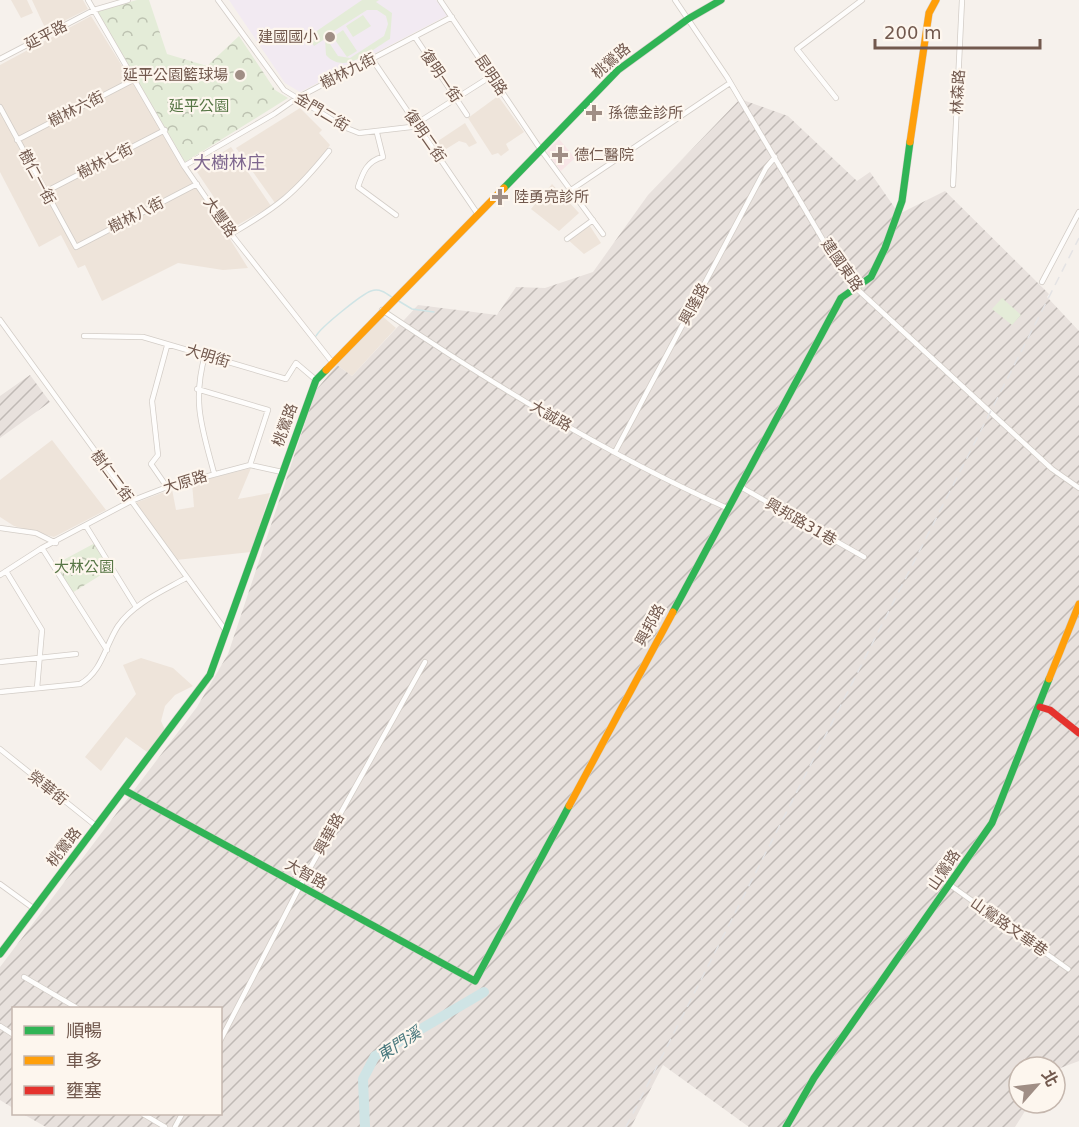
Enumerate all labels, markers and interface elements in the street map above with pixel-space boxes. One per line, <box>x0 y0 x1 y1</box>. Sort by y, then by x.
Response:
scale bar <box>875 12 1040 50</box>
street label: 延平路 <box>22 16 70 54</box>
text: 200 m <box>884 22 942 43</box>
place label: 建國國小 <box>258 28 318 46</box>
marker: 建國國小 <box>323 30 337 44</box>
street label: 桃鶯路 <box>588 39 634 83</box>
street label: 復明一街 <box>417 46 465 106</box>
street label: 樹林九街 <box>317 49 379 93</box>
street label: 昆明路 <box>471 51 511 99</box>
place label: 延平公園籃球場 <box>123 66 228 84</box>
marker: 延平公園籃球場 <box>233 68 247 82</box>
street label: 林森路 <box>948 69 968 115</box>
street label: 樹林六街 <box>45 87 107 131</box>
street label: 金門二街 <box>292 89 352 135</box>
park label: 延平公園 <box>169 97 229 115</box>
marker: 孫德金診所 <box>585 104 603 122</box>
place label: 孫德金診所 <box>608 104 683 122</box>
street label: 復明二街 <box>400 106 450 166</box>
street label: 樹林七街 <box>74 139 136 183</box>
street label: 樹仁一街 <box>15 146 59 208</box>
marker: 德仁醫院 <box>551 146 569 164</box>
place label: 德仁醫院 <box>574 146 634 164</box>
district label: 大樹林庄 <box>193 152 265 173</box>
marker: 陸勇亮診所 <box>491 188 509 206</box>
place label: 陸勇亮診所 <box>514 188 589 206</box>
street label: 樹林八街 <box>105 193 167 237</box>
street label: 大豐路 <box>200 193 240 241</box>
street label: 建國東路 <box>817 235 867 295</box>
street label: 興隆路 <box>675 280 713 328</box>
street label: 大明街 <box>184 341 232 371</box>
street label: 大誠路 <box>527 397 575 435</box>
street label: 桃鶯路 <box>269 401 301 449</box>
street label: 樹仁二街 <box>87 446 137 506</box>
street label: 大原路 <box>161 467 209 497</box>
street label: 興邦路31巷 <box>762 494 840 550</box>
park label: 大林公園 <box>54 558 114 576</box>
street label: 興邦路 <box>631 601 669 649</box>
street label: 榮華街 <box>25 767 71 809</box>
street label: 興華路 <box>310 810 348 858</box>
street label: 桃鶯路 <box>43 824 85 870</box>
street label: 山鶯路 <box>924 846 964 894</box>
street label: 大智路 <box>282 855 330 893</box>
street label: 山鶯路文華巷 <box>967 894 1051 960</box>
legend <box>12 1007 222 1115</box>
text: 順暢 <box>66 1020 102 1041</box>
water label: 東門溪 <box>374 1022 426 1065</box>
text: 車多 <box>66 1050 102 1071</box>
north arrow <box>1007 1055 1067 1115</box>
text: 北 <box>1038 1067 1062 1090</box>
text: 壅塞 <box>66 1080 102 1101</box>

